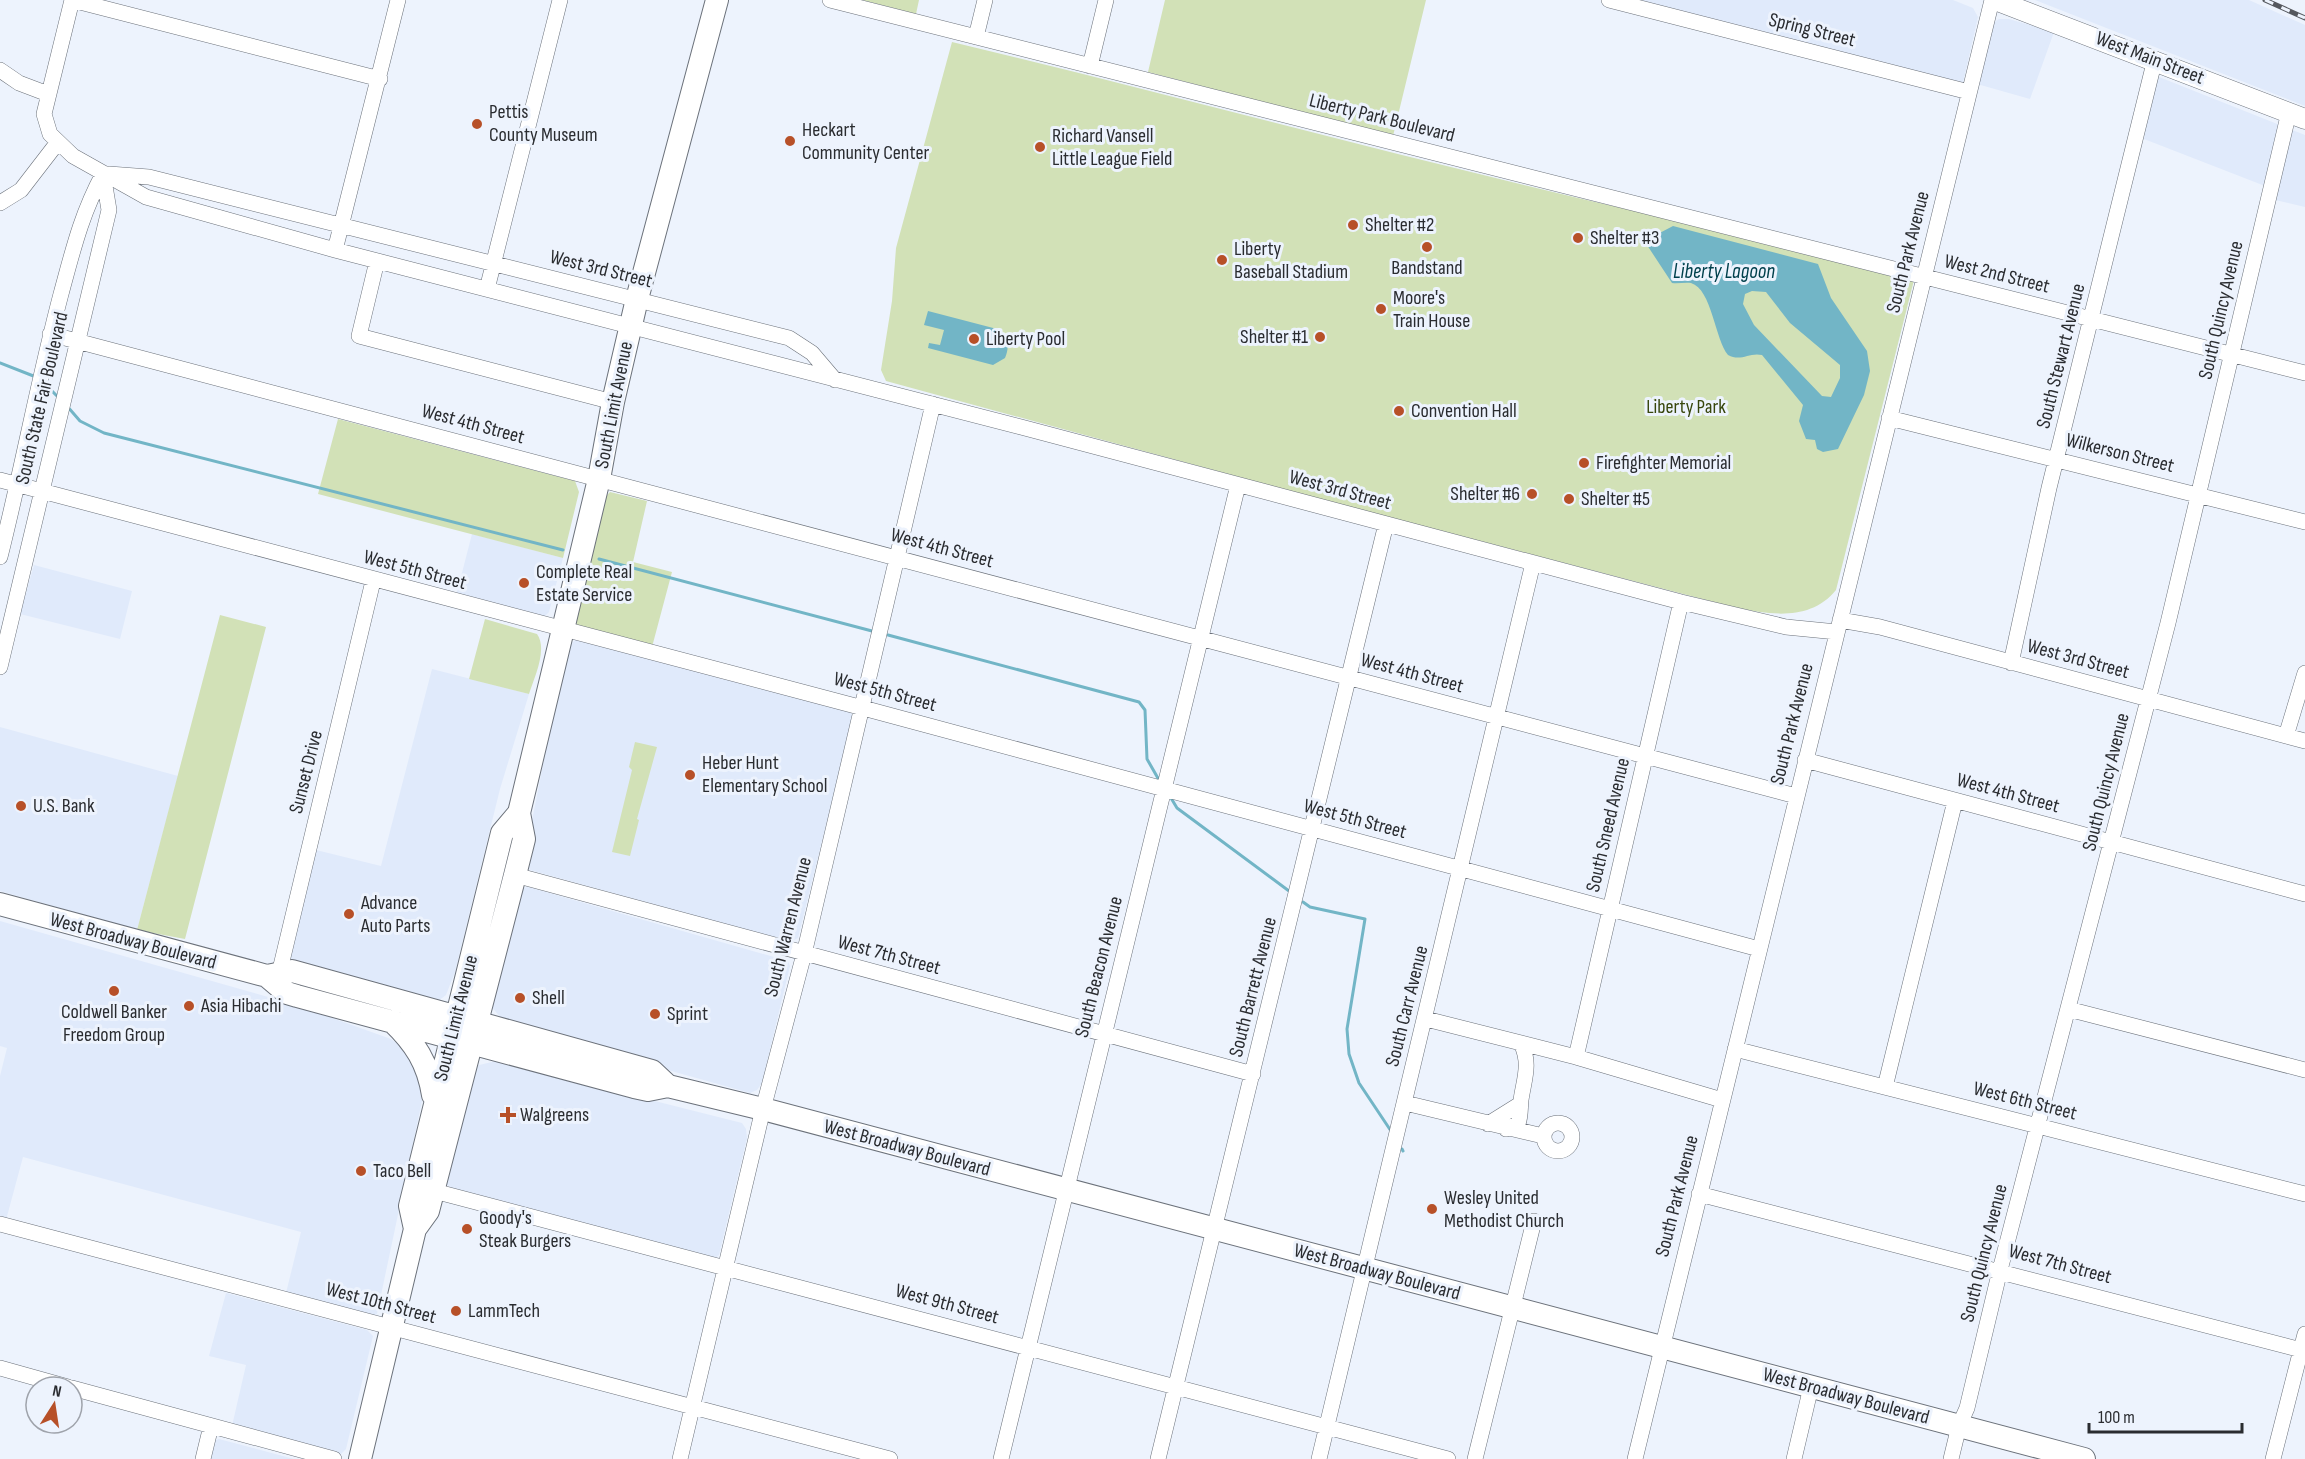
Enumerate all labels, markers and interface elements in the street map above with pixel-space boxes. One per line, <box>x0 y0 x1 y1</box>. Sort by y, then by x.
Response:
street label: Spring Street <box>1766 8 1858 52</box>
street label: West Main Street <box>2092 26 2208 90</box>
street label: Liberty Park Boulevard <box>1307 88 1457 148</box>
place label: Pettis County Museum <box>489 100 598 147</box>
marker: Pettis County Museum <box>470 117 484 131</box>
place label: Heckart Community Center <box>802 118 929 165</box>
place label: Richard Vansell Little League Field <box>1052 124 1172 171</box>
marker: Heckart Community Center <box>783 134 797 148</box>
marker: Richard Vansell Little League Field <box>1033 140 1047 154</box>
street label: South Park Avenue <box>1881 189 1935 315</box>
place label: Shelter #2 <box>1365 213 1434 237</box>
marker: Shelter #2 <box>1346 218 1360 232</box>
place label: Shelter #3 <box>1590 226 1659 250</box>
marker: Shelter #3 <box>1571 231 1585 245</box>
place label: Liberty Baseball Stadium <box>1234 237 1348 284</box>
street label: South Quincy Avenue <box>2193 238 2249 382</box>
marker: Bandstand <box>1420 240 1434 254</box>
street label: West 3rd Street <box>547 245 655 293</box>
street label: West 2nd Street <box>1942 249 2052 299</box>
marker: Liberty Baseball Stadium <box>1215 253 1229 267</box>
place label: Bandstand <box>1391 256 1463 280</box>
water label: Liberty Lagoon <box>1673 259 1775 284</box>
street label: South Stewart Avenue <box>2031 281 2091 431</box>
place label: Moore's Train House <box>1393 286 1470 333</box>
marker: Moore's Train House <box>1374 302 1388 316</box>
street label: South State Fair Boulevard <box>10 309 74 487</box>
place label: Shelter #1 <box>1240 325 1308 349</box>
place label: Liberty Pool <box>986 327 1065 351</box>
marker: Shelter #1 <box>1313 330 1327 344</box>
marker: Liberty Pool <box>967 332 981 346</box>
street label: South Limit Avenue <box>590 339 638 471</box>
park label: Liberty Park <box>1646 395 1726 419</box>
street label: West 4th Street <box>419 399 527 449</box>
place label: Convention Hall <box>1411 399 1517 423</box>
marker: Convention Hall <box>1392 404 1406 418</box>
street label: Wilkerson Street <box>2063 428 2177 478</box>
place label: Firefighter Memorial <box>1596 451 1731 475</box>
marker: Firefighter Memorial <box>1577 456 1591 470</box>
street label: West 3rd Street <box>1286 465 1394 515</box>
place label: Shelter #6 <box>1450 482 1520 506</box>
marker: Shelter #6 <box>1525 487 1539 501</box>
place label: Shelter #5 <box>1581 487 1650 511</box>
marker: Shelter #5 <box>1562 492 1576 506</box>
street label: West 4th Street <box>888 523 996 573</box>
street label: West 5th Street <box>361 545 469 595</box>
place label: Complete Real Estate Service <box>536 560 632 607</box>
marker: Complete Real Estate Service <box>517 576 531 590</box>
street label: West 3rd Street <box>2024 634 2132 684</box>
street label: West 4th Street <box>1358 648 1466 698</box>
street label: South Park Avenue <box>1765 661 1819 787</box>
street label: West 5th Street <box>831 667 939 717</box>
street label: South Quincy Avenue <box>2077 711 2135 853</box>
street label: Sunset Drive <box>284 728 328 816</box>
place label: Heber Hunt Elementary School <box>702 751 828 798</box>
street label: South Sneed Avenue <box>1581 756 1635 894</box>
marker: Heber Hunt Elementary School <box>683 768 697 782</box>
street label: West 4th Street <box>1954 768 2062 818</box>
place label: U.S. Bank <box>33 794 95 818</box>
street label: West 5th Street <box>1301 794 1409 844</box>
marker: U.S. Bank <box>14 799 28 813</box>
street label: South Warren Avenue <box>759 855 817 999</box>
place label: Advance Auto Parts <box>360 891 430 938</box>
street label: South Beacon Avenue <box>1070 894 1128 1040</box>
street label: West Broadway Boulevard <box>47 907 219 975</box>
marker: Advance Auto Parts <box>342 907 356 921</box>
street label: South Barrett Avenue <box>1224 915 1282 1059</box>
street label: West 7th Street <box>835 930 943 980</box>
street label: South Carr Avenue <box>1380 943 1434 1069</box>
street label: South Limit Avenue <box>429 953 483 1083</box>
marker: Coldwell Banker Freedom Group <box>107 984 121 998</box>
place label: Shell <box>532 986 565 1010</box>
marker: Shell <box>513 991 527 1005</box>
place label: Asia Hibachi <box>200 994 282 1018</box>
marker: Asia Hibachi <box>182 999 196 1013</box>
place label: Coldwell Banker Freedom Group <box>61 1000 167 1047</box>
place label: Sprint <box>667 1002 708 1026</box>
marker: Sprint <box>648 1007 662 1021</box>
street label: West 6th Street <box>1971 1077 2079 1125</box>
place label: Walgreens <box>520 1103 589 1127</box>
marker: Walgreens <box>501 1108 515 1122</box>
street label: West Broadway Boulevard <box>821 1114 993 1182</box>
street label: South Park Avenue <box>1650 1133 1704 1259</box>
place label: Taco Bell <box>373 1159 431 1183</box>
marker: Taco Bell <box>354 1164 368 1178</box>
street label: South Quincy Avenue <box>1955 1182 2013 1324</box>
place label: Wesley United Methodist Church <box>1444 1186 1564 1233</box>
marker: Wesley United Methodist Church <box>1425 1202 1439 1216</box>
place label: Goody's Steak Burgers <box>479 1206 571 1253</box>
marker: Goody's Steak Burgers <box>460 1222 474 1236</box>
street label: West Broadway Boulevard <box>1291 1238 1463 1306</box>
street label: West 7th Street <box>2006 1239 2114 1289</box>
street label: West 10th Street <box>323 1277 439 1329</box>
street label: West 9th Street <box>893 1279 1001 1329</box>
place label: LammTech <box>468 1299 540 1323</box>
marker: LammTech <box>449 1304 463 1318</box>
street label: West Broadway Boulevard <box>1760 1362 1932 1430</box>
north arrow <box>24 1375 84 1435</box>
text: N <box>51 1382 63 1402</box>
scale bar <box>2089 1396 2242 1434</box>
text: 100 m <box>2098 1407 2135 1428</box>

